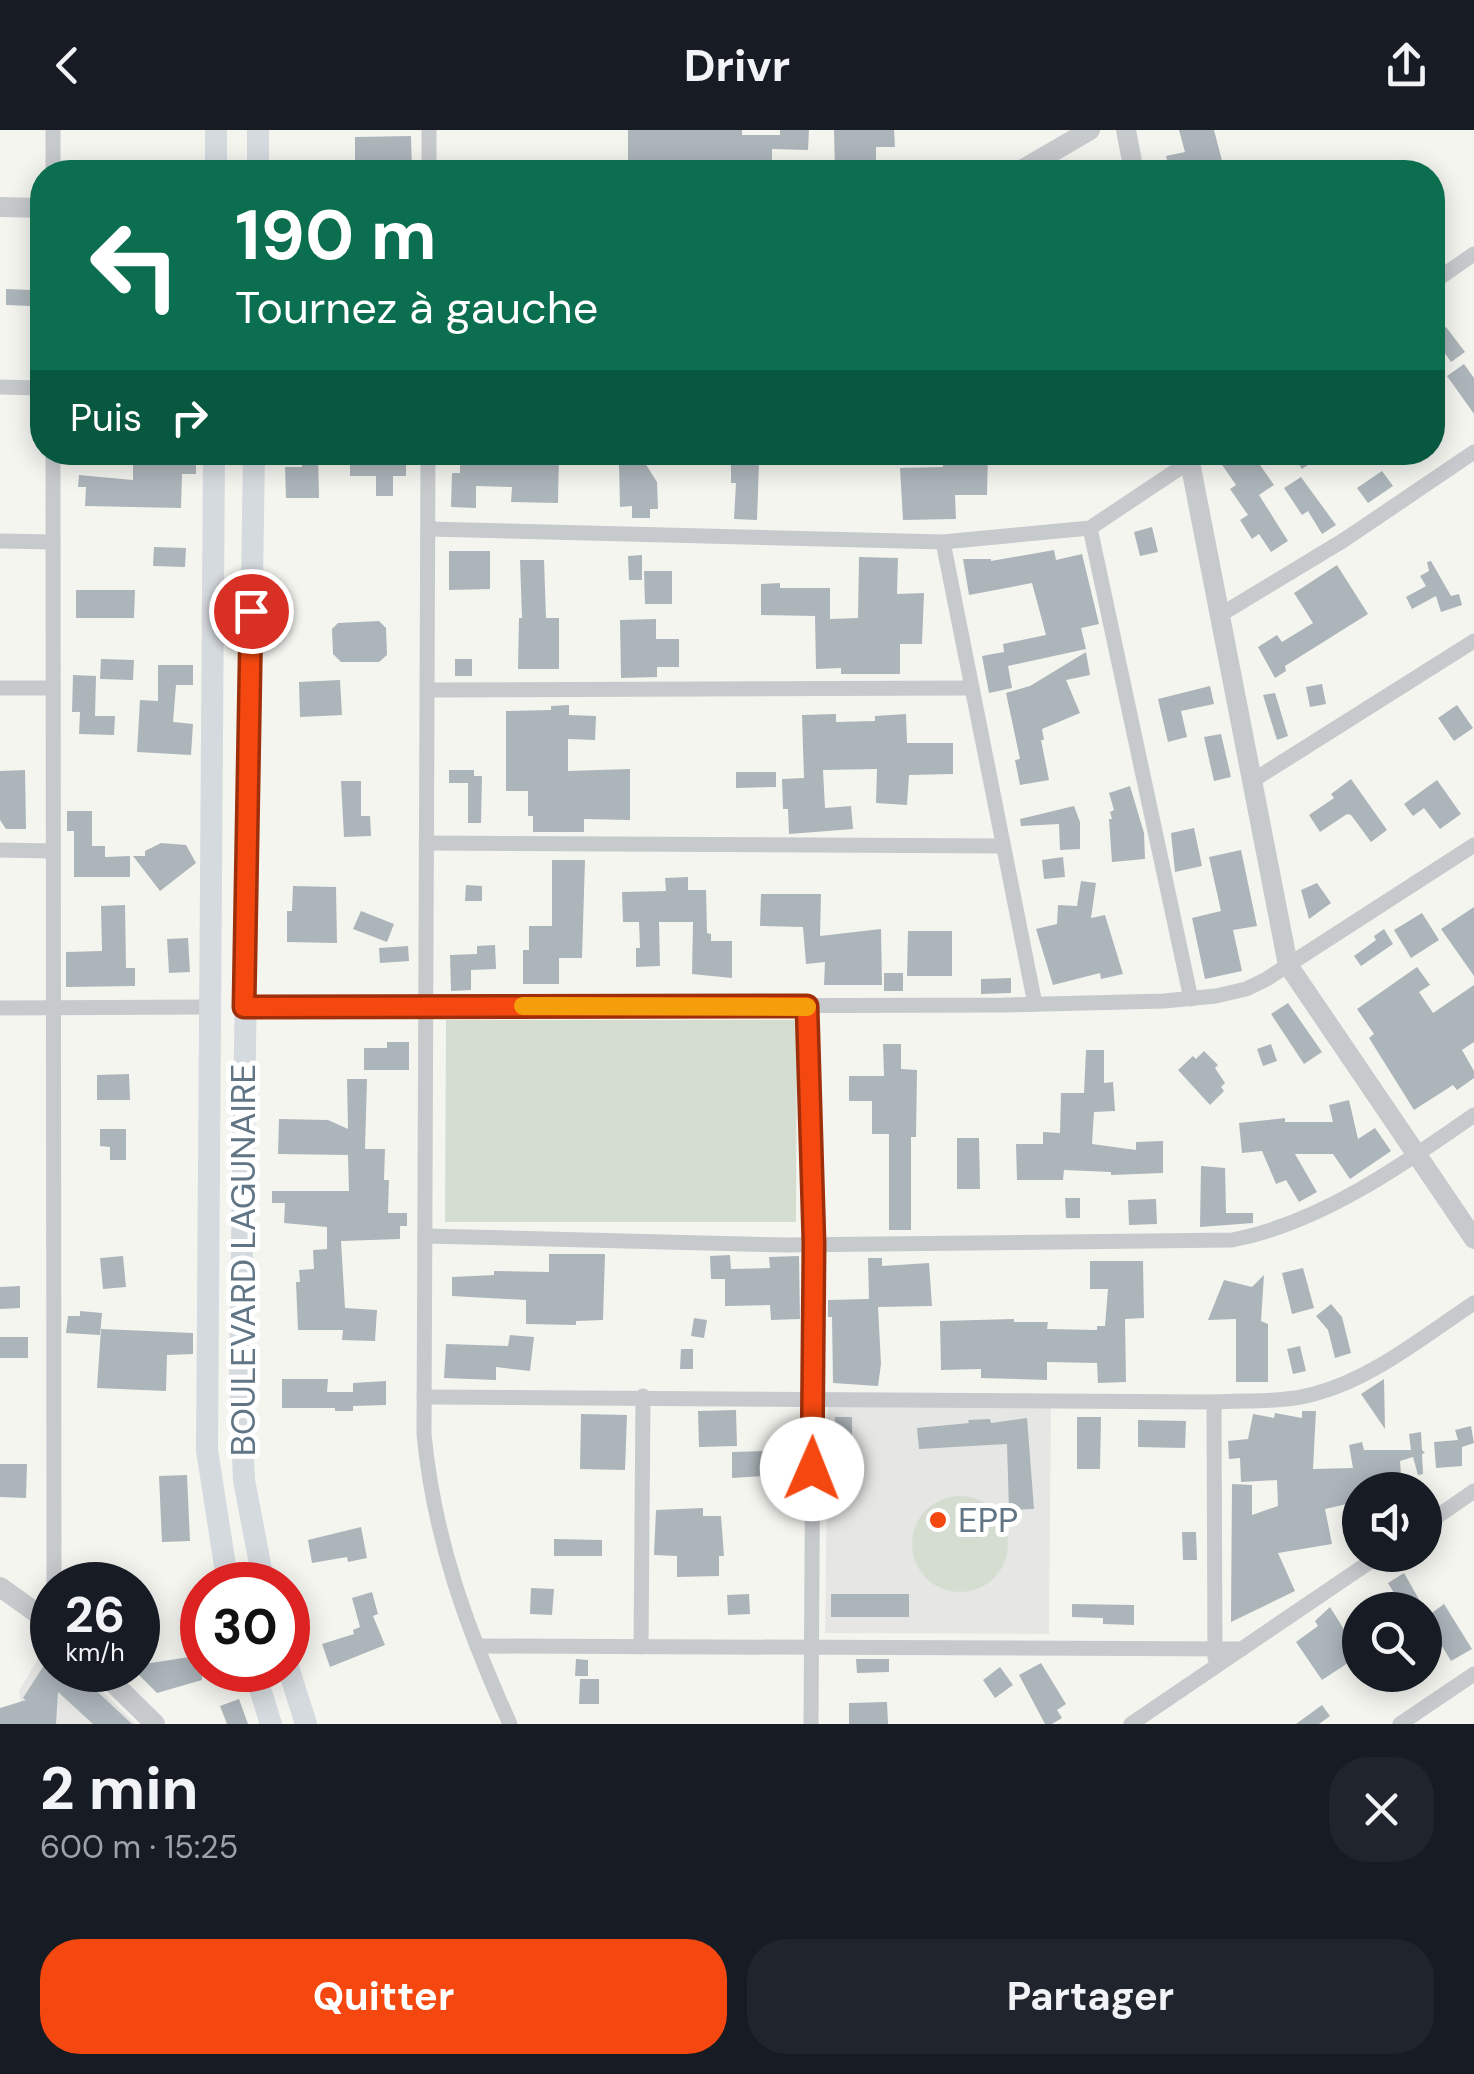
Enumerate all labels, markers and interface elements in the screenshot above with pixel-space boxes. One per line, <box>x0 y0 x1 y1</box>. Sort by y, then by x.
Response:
text: Drivr <box>684 36 790 95</box>
icon: back <box>40 38 95 93</box>
icon: share <box>1379 38 1434 93</box>
text: 190 m <box>235 190 437 281</box>
icon: left <box>70 200 200 330</box>
text: Tournez à gauche <box>235 278 598 337</box>
icon: right <box>162 390 217 445</box>
text: Puis <box>70 393 142 443</box>
pin <box>209 569 294 654</box>
icon: arrive <box>224 584 279 639</box>
street label: BOULEVARD LAGUNAIRE <box>220 1064 266 1456</box>
position arrow <box>760 1417 864 1521</box>
map controls <box>1342 1472 1442 1692</box>
button: sound <box>1342 1472 1442 1572</box>
place label: EPP <box>958 1497 1018 1543</box>
marker: EPP <box>927 1509 949 1531</box>
speed limit sign: 30 <box>180 1562 310 1692</box>
text: 26 <box>65 1582 125 1648</box>
button: search <box>1342 1592 1442 1692</box>
text: km/h <box>65 1636 125 1669</box>
text: 2 min <box>40 1749 199 1828</box>
button: close <box>1329 1757 1434 1862</box>
text: 600 m · 15:25 <box>40 1826 238 1868</box>
button: Quitter <box>40 1939 727 2054</box>
button: Partager <box>747 1939 1434 2054</box>

